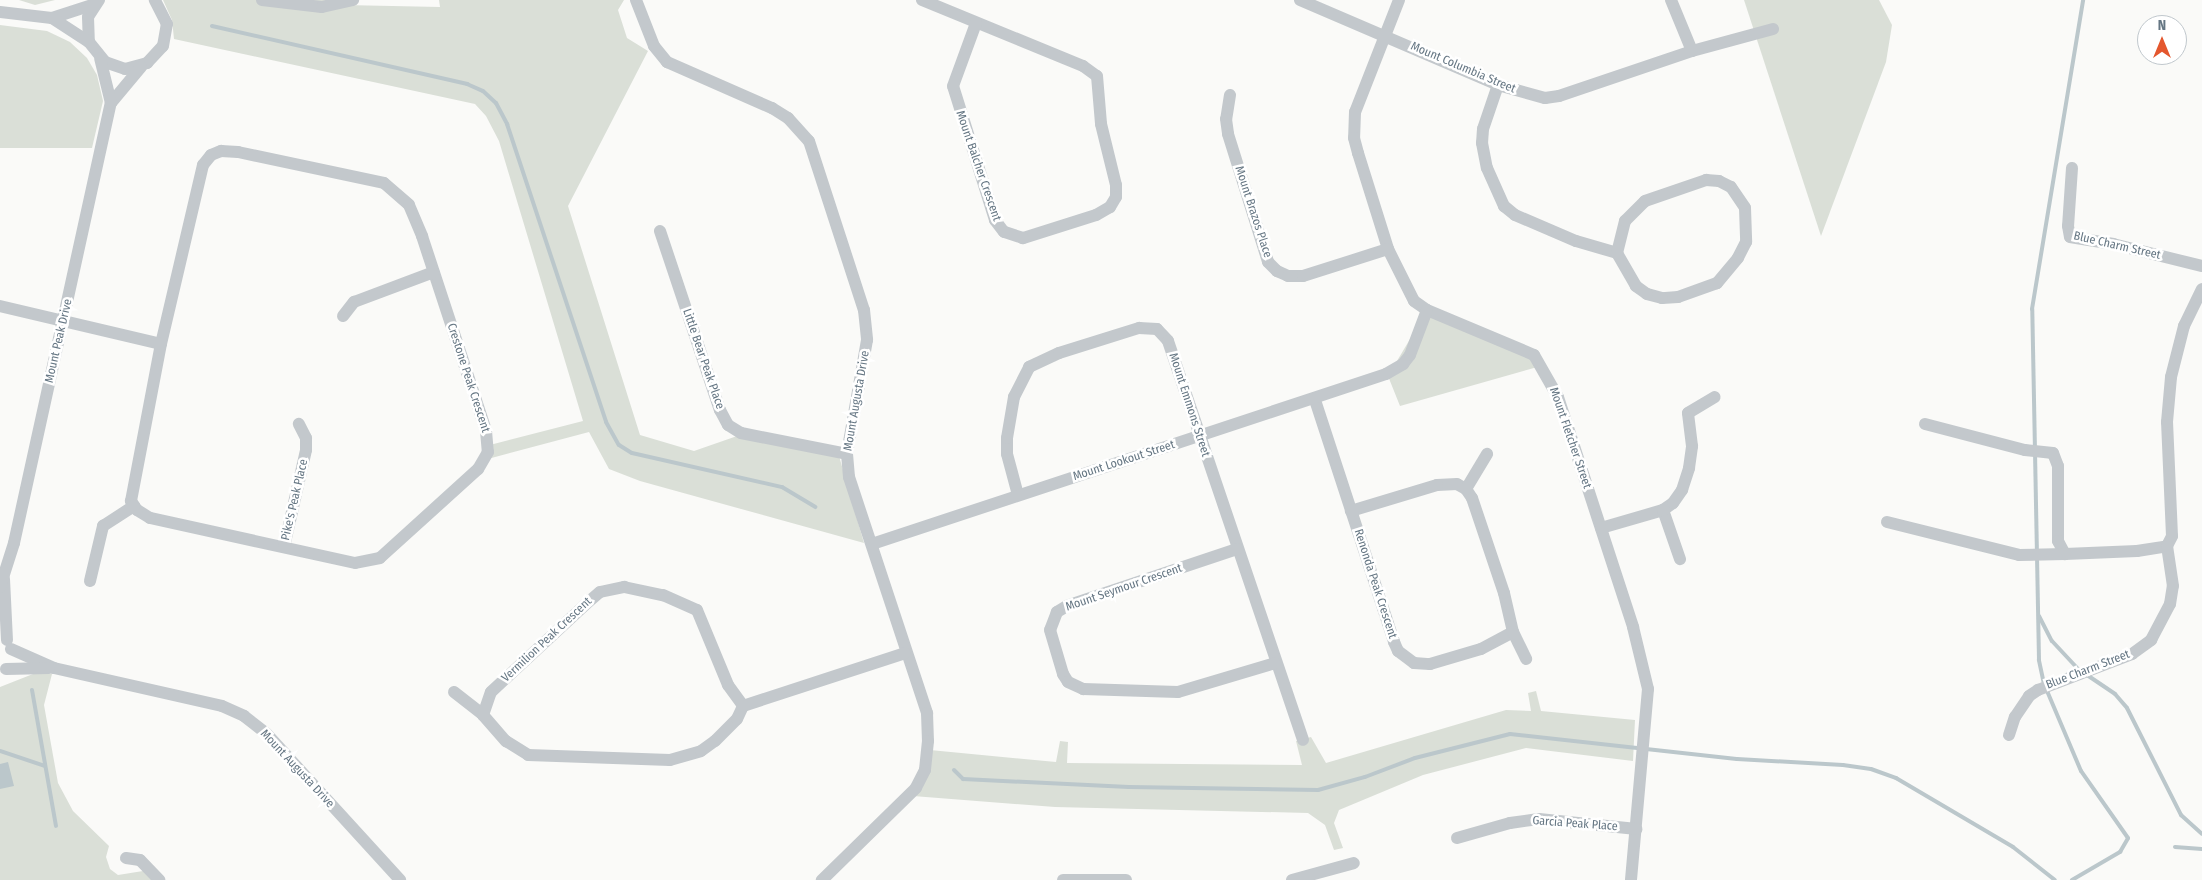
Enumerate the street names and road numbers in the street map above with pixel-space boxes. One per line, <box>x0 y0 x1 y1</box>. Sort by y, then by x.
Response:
street label: Mount Columbia Street <box>1408 39 1518 97</box>
street label: Mount Balcher Crescent <box>952 109 1004 223</box>
street label: Mount Brazos Place <box>1231 164 1275 260</box>
street label: Blue Charm Street <box>2072 229 2162 263</box>
street label: Mount Peak Drive <box>42 298 76 384</box>
street label: Little Bear Peak Place <box>679 307 727 411</box>
street label: Crestone Peak Crescent <box>444 322 492 434</box>
street label: Mount Augusta Drive <box>841 350 873 452</box>
street label: Mount Emmons Street <box>1165 351 1213 459</box>
street label: Mount Fletcher Street <box>1546 386 1594 490</box>
street label: Mount Lookout Street <box>1071 438 1177 484</box>
street label: Pike's Peak Place <box>279 458 311 542</box>
street label: Renonda Peak Crescent <box>1350 527 1400 641</box>
street label: Mount Seymour Crescent <box>1064 561 1184 615</box>
street label: Vermilion Peak Crescent <box>499 595 595 685</box>
street label: Blue Charm Street <box>2044 647 2132 693</box>
street label: Mount Augusta Drive <box>257 727 337 811</box>
street label: Garcia Peak Place <box>1532 814 1618 834</box>

